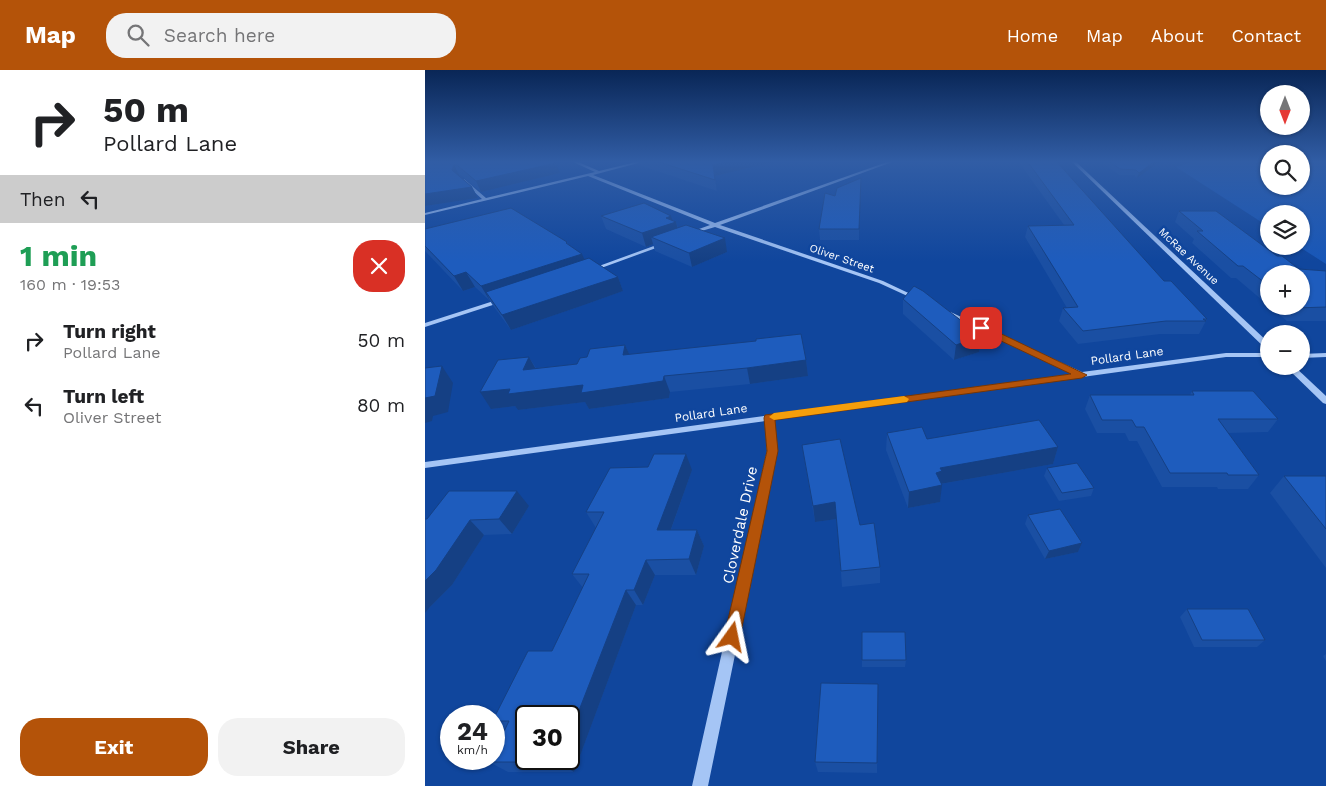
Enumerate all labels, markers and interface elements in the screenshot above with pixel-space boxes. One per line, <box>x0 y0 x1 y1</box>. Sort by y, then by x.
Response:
search box <box>106 13 456 58</box>
text: Map <box>25 21 76 49</box>
icon: search <box>124 21 152 49</box>
text: Search here <box>164 24 275 47</box>
text: Home <box>1007 25 1058 46</box>
text: Map <box>1086 25 1123 46</box>
text: About <box>1151 25 1203 46</box>
text: Contact <box>1231 25 1301 46</box>
north arrow <box>1260 85 1310 135</box>
map controls <box>1260 85 1310 375</box>
text: 50 m <box>103 89 189 131</box>
icon: right <box>20 90 85 155</box>
text: Pollard Lane <box>103 131 237 156</box>
button: search <box>1260 145 1310 195</box>
icon: left <box>76 185 104 213</box>
text: Then <box>20 188 66 211</box>
button: layers <box>1260 205 1310 255</box>
street label: McRae Avenue <box>1156 225 1221 288</box>
text: 1 min <box>20 238 97 273</box>
button: close <box>353 240 405 292</box>
street label: Oliver Street <box>808 241 876 276</box>
button: + <box>1260 265 1310 315</box>
text: 160 m · 19:53 <box>20 275 120 294</box>
pin <box>960 307 1002 349</box>
icon: arrive <box>967 314 995 342</box>
text: Turn right <box>63 320 156 343</box>
button: − <box>1260 325 1310 375</box>
icon: right <box>20 327 48 355</box>
text: 50 m <box>358 329 405 352</box>
text: Pollard Lane <box>63 343 161 362</box>
street label: Pollard Lane <box>1090 344 1164 368</box>
text: Turn left <box>63 385 144 408</box>
icon: left <box>20 392 48 420</box>
text: 80 m <box>357 394 405 417</box>
street label: Pollard Lane <box>674 401 748 425</box>
text: Oliver Street <box>63 408 161 427</box>
street label: Cloverdale Drive <box>719 465 761 585</box>
position arrow <box>705 610 757 662</box>
speed limit sign: 30 <box>515 705 580 770</box>
text: 24 <box>457 717 488 746</box>
button: Exit <box>20 718 208 776</box>
button: Share <box>218 718 405 776</box>
text: km/h <box>457 743 488 757</box>

